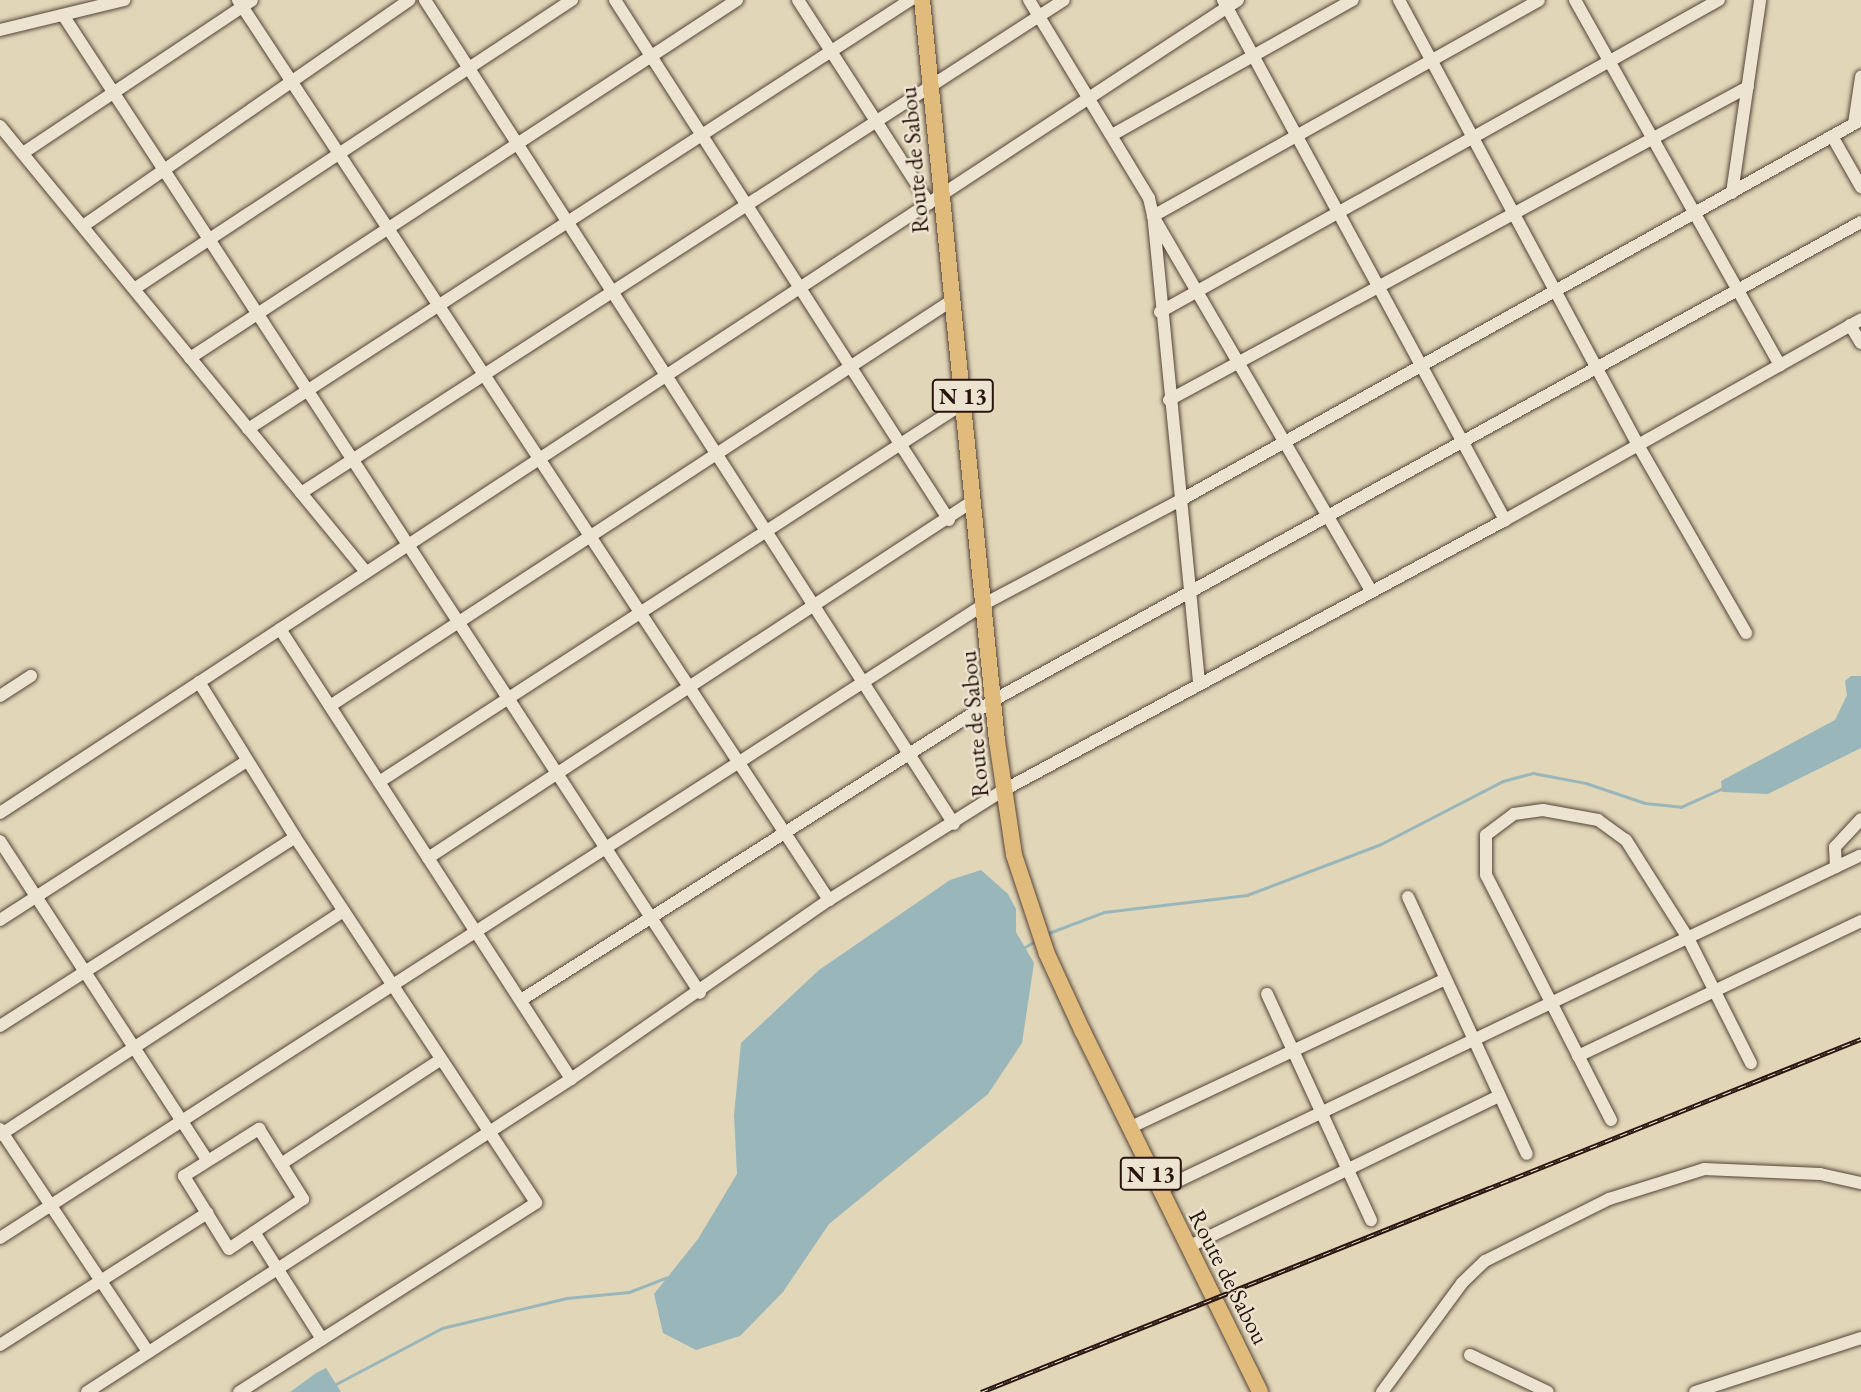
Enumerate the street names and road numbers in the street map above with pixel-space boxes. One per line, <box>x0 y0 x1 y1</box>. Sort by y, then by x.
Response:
street label: Route de Sabou <box>893 85 935 235</box>
road number: N 13 <box>932 376 995 416</box>
street label: Route de Sabou <box>953 649 995 799</box>
road number: N 13 <box>1120 1154 1182 1194</box>
street label: Route de Sabou <box>1183 1205 1275 1349</box>

